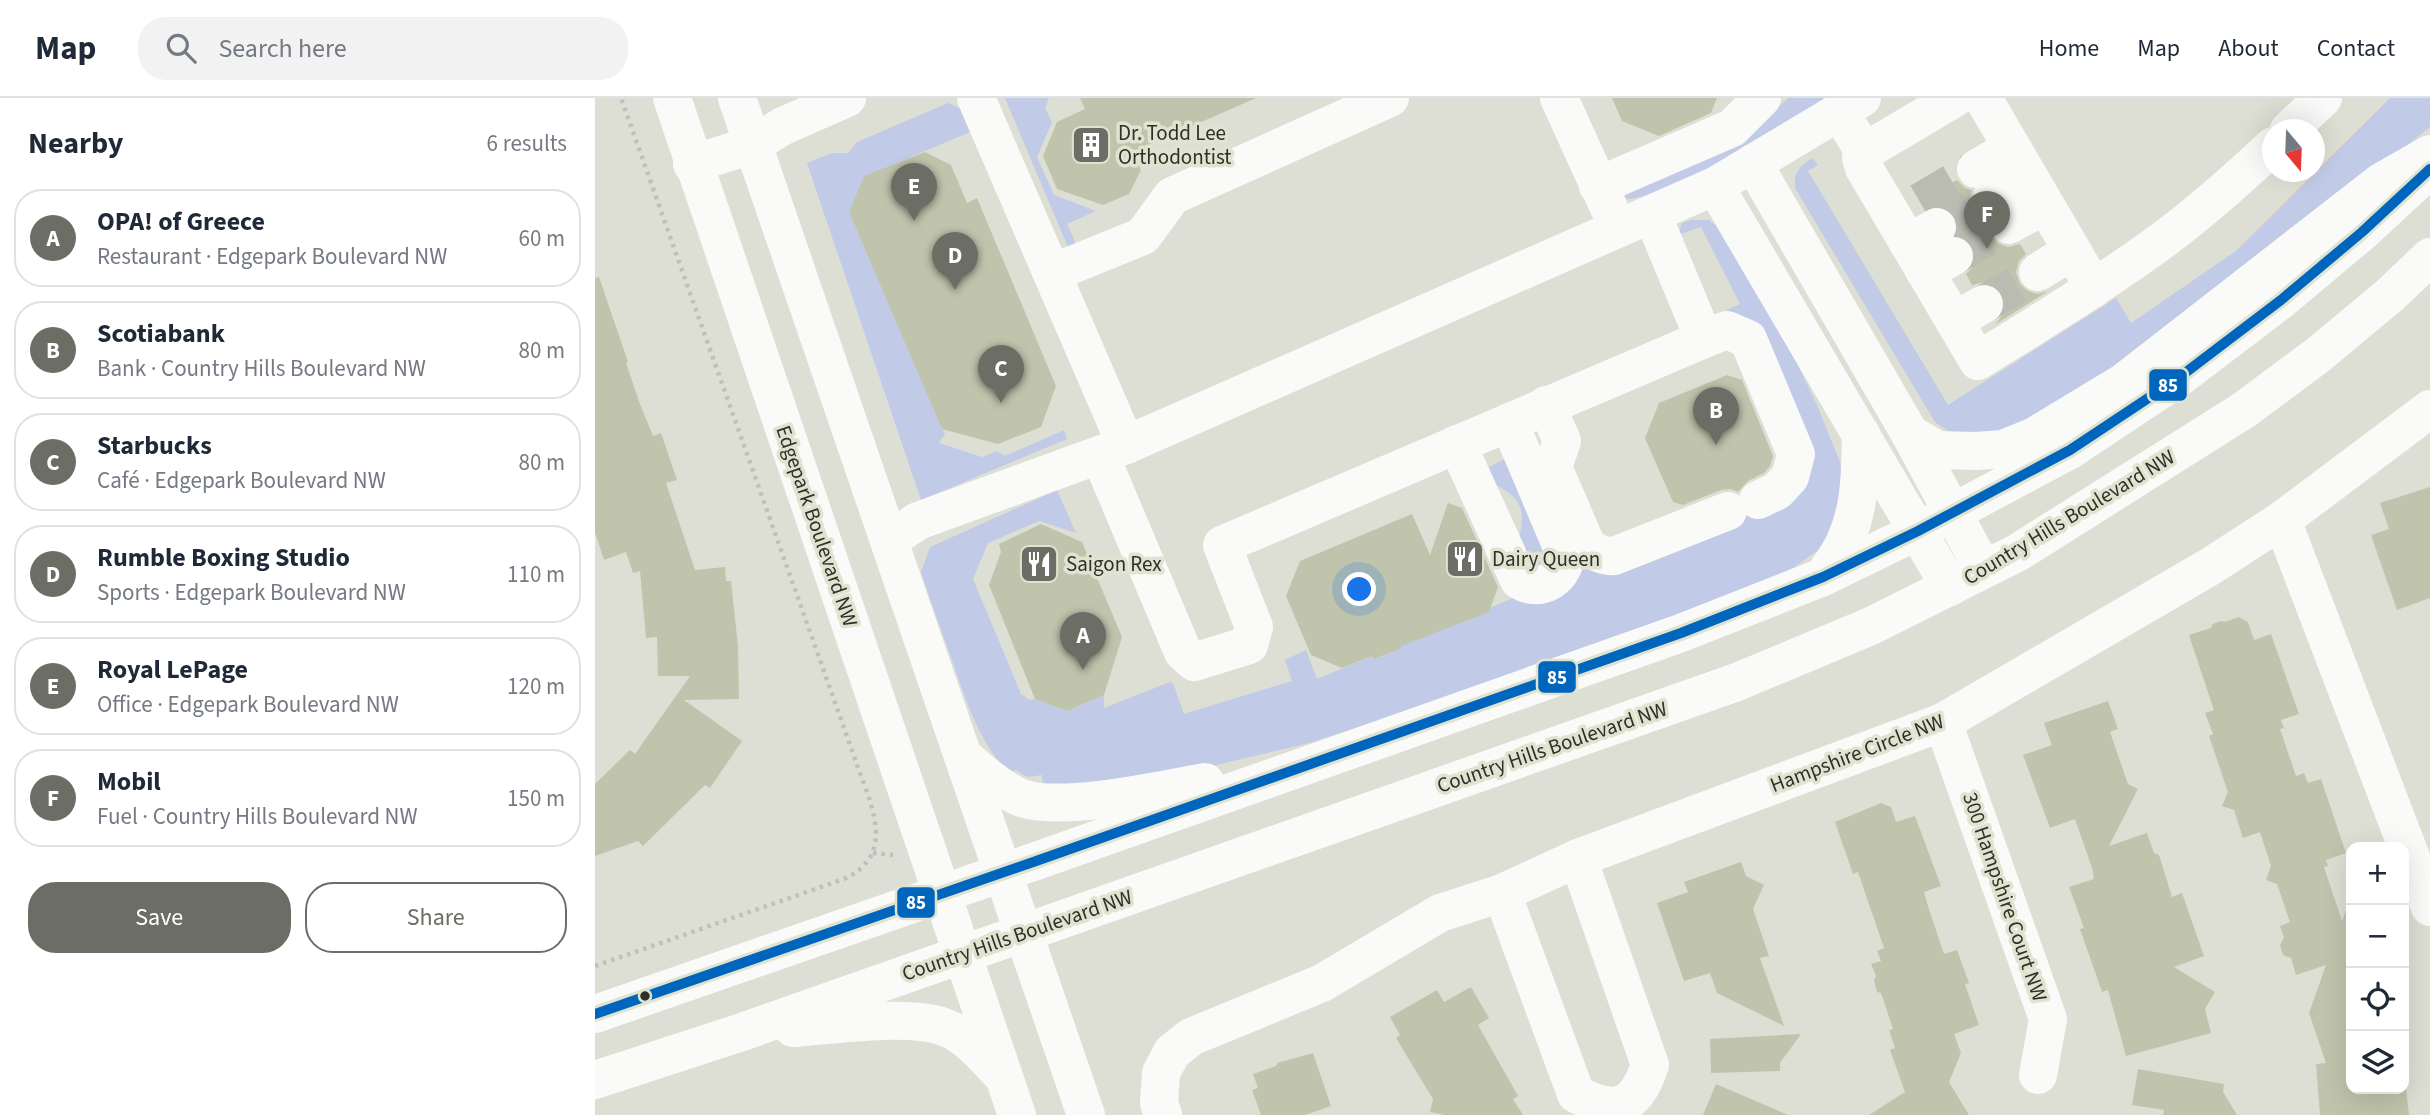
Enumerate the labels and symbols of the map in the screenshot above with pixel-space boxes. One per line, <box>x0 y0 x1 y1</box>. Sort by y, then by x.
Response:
place label: Dr. Todd Lee Orthodontist <box>1118 118 1231 172</box>
north arrow <box>2262 119 2325 182</box>
building icon: Dr. Todd Lee Orthodontist <box>1070 124 1112 166</box>
pin: E <box>891 163 937 221</box>
pin: F <box>1964 191 2010 249</box>
pin: D <box>932 232 978 290</box>
pin: C <box>978 345 1024 403</box>
line badge: 85 <box>2148 368 2188 402</box>
text: 85 <box>2158 373 2178 400</box>
pin: B <box>1693 387 1739 445</box>
street label: Edgepark Boulevard NW <box>768 421 866 631</box>
street label: Country Hills Boulevard NW <box>1958 442 2181 592</box>
restaurant icon: Dairy Queen <box>1444 538 1486 580</box>
restaurant icon: Saigon Rex <box>1018 543 1060 585</box>
place label: Dairy Queen <box>1492 544 1600 574</box>
place label: Saigon Rex <box>1066 549 1162 579</box>
your location <box>1342 572 1376 606</box>
pin: A <box>1060 612 1106 670</box>
line badge: 85 <box>1537 660 1577 694</box>
text: 85 <box>1547 665 1567 692</box>
street label: Country Hills Boulevard NW <box>1433 693 1672 801</box>
street label: Hampshire Circle NW <box>1766 706 1949 800</box>
street label: 300 Hampshire Court NW <box>1955 788 2055 1006</box>
street label: Country Hills Boulevard NW <box>898 881 1137 989</box>
line badge: 85 <box>896 886 936 919</box>
text: 85 <box>906 890 926 917</box>
unlabelled marker <box>638 989 652 1003</box>

